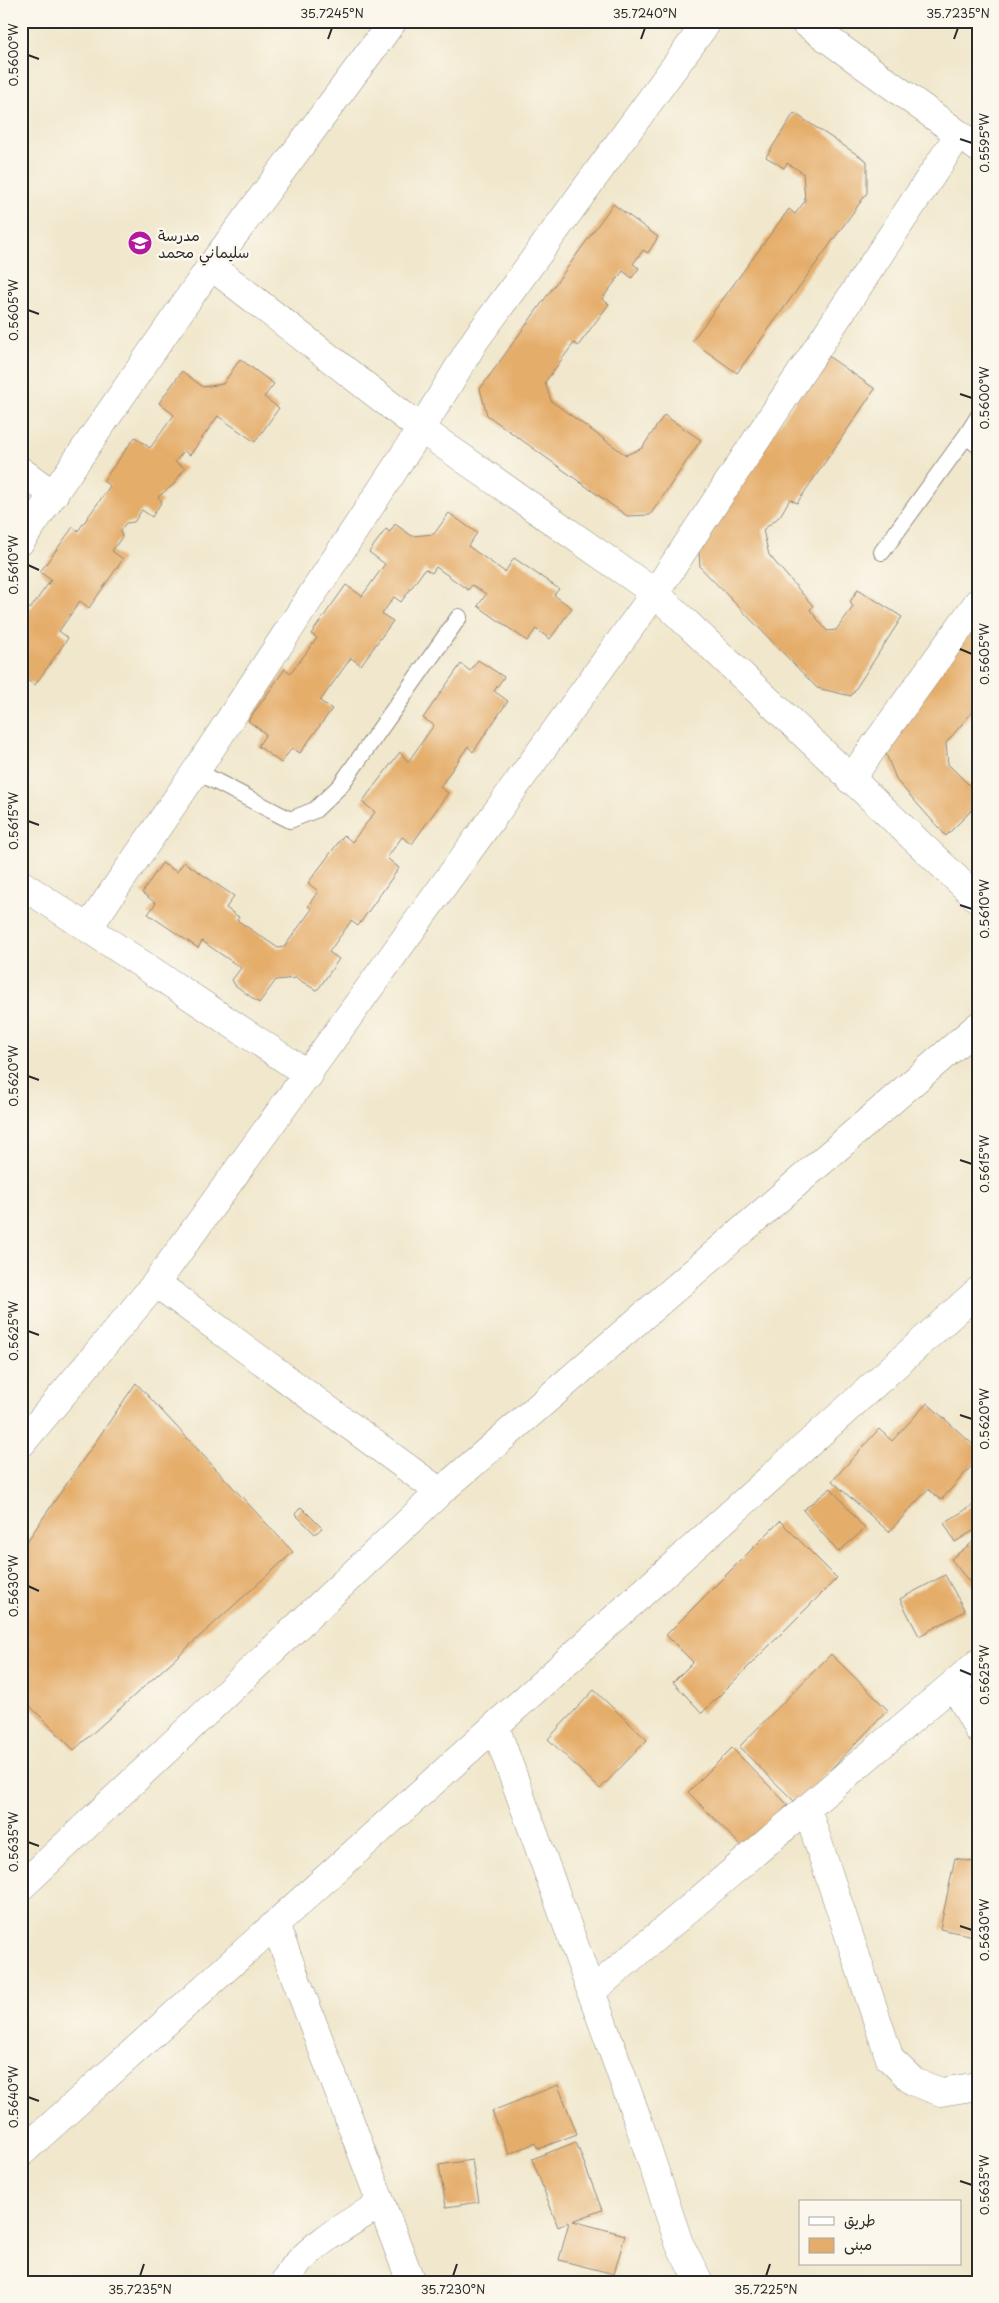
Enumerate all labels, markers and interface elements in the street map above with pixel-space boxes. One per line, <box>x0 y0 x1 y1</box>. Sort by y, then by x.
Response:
text: 35.7245°N <box>300 4 364 22</box>
text: 35.7240°N <box>613 4 677 22</box>
text: 35.7235°N <box>926 4 990 22</box>
text: 0.5600°W <box>4 23 22 87</box>
text: 0.5595°W <box>975 113 993 173</box>
place label: مدرسة سليماني محمد <box>158 223 249 266</box>
school or university icon: مدرسة سليماني محمد <box>127 230 153 256</box>
text: 0.5605°W <box>4 278 22 341</box>
text: 0.5600°W <box>975 366 993 430</box>
text: 0.5610°W <box>4 534 22 595</box>
text: 0.5605°W <box>975 622 993 685</box>
text: 0.5615°W <box>4 791 22 850</box>
text: 0.5610°W <box>975 878 993 939</box>
text: 0.5620°W <box>4 1045 22 1107</box>
text: 0.5615°W <box>975 1134 993 1193</box>
text: 0.5625°W <box>4 1300 22 1361</box>
text: 0.5620°W <box>975 1388 993 1450</box>
text: 0.5630°W <box>4 1554 22 1617</box>
text: 0.5625°W <box>975 1644 993 1705</box>
text: 0.5635°W <box>4 1811 22 1872</box>
text: 0.5630°W <box>975 1898 993 1961</box>
text: 0.5640°W <box>4 2065 22 2128</box>
text: 0.5635°W <box>975 2154 993 2215</box>
legend <box>799 2200 962 2266</box>
text: طريق <box>844 2208 876 2231</box>
text: مبنى <box>844 2232 872 2255</box>
text: 35.7235°N <box>108 2280 172 2298</box>
text: 35.7230°N <box>421 2280 485 2298</box>
text: 35.7225°N <box>734 2280 798 2298</box>

